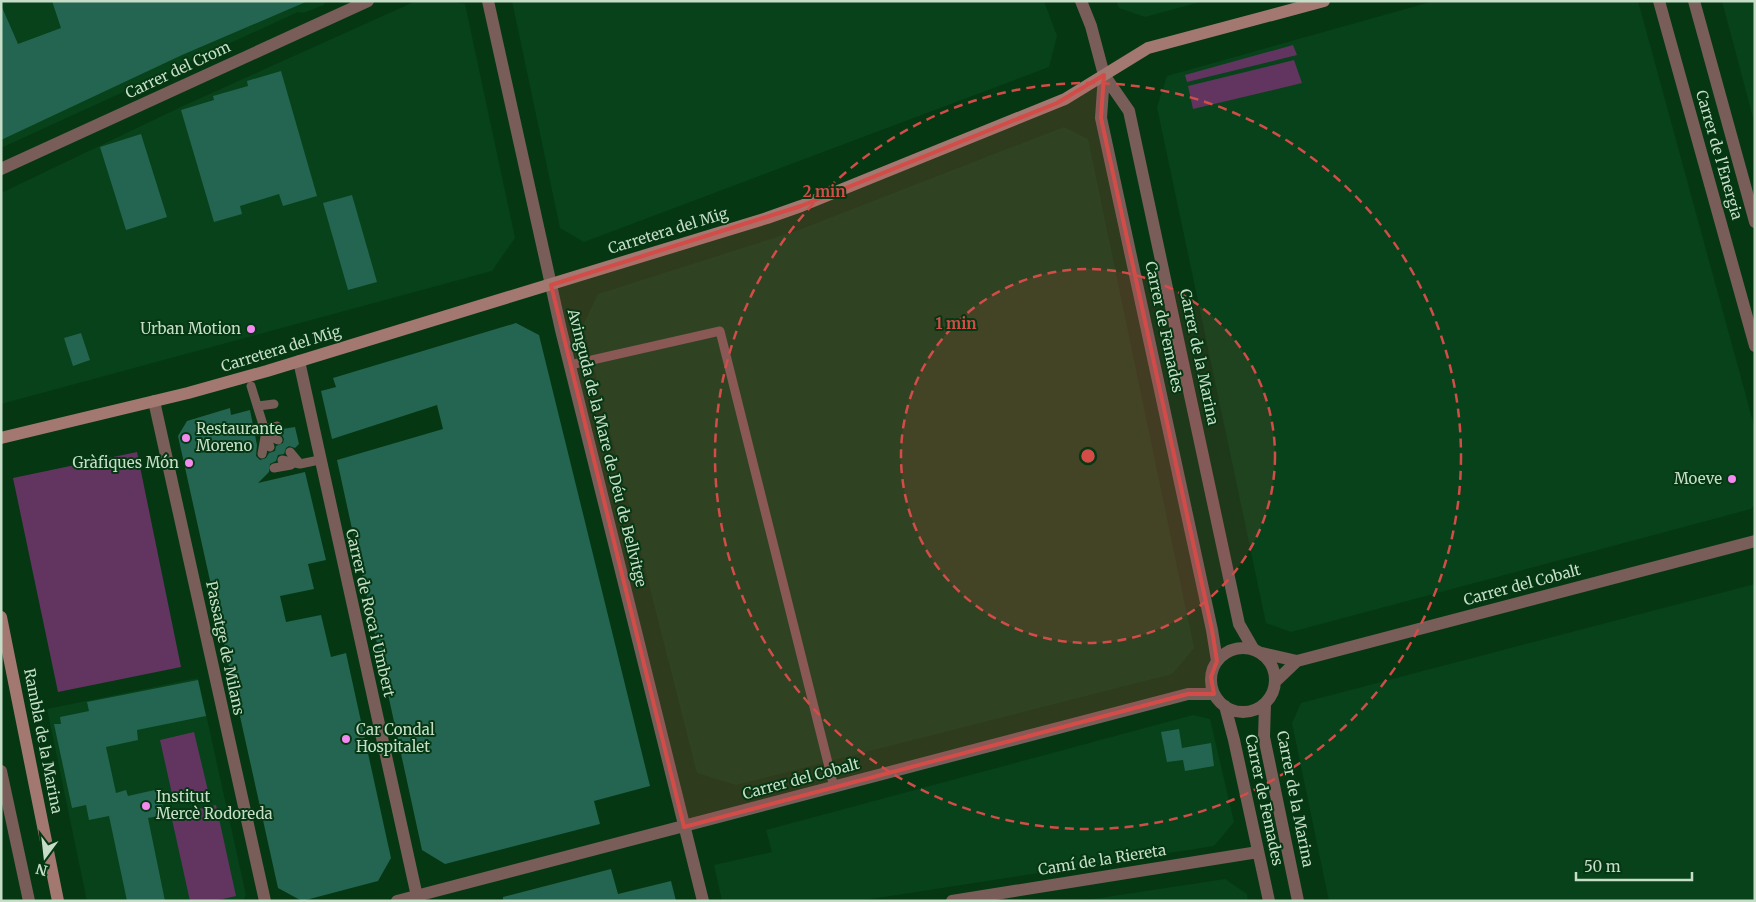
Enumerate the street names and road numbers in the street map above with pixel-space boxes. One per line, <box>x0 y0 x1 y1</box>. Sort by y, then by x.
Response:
street label: Carrer del Crom <box>122 37 234 102</box>
street label: Carrer de l'Energia <box>1692 88 1747 222</box>
street label: Carretera del Mig <box>606 203 730 258</box>
street label: Carrer de Femades <box>1141 260 1188 394</box>
street label: Carrer de la Marina <box>1176 287 1223 427</box>
street label: Avinguda de la Mare de Déu de Bellvitge <box>563 306 651 589</box>
street label: Carretera del Mig <box>219 321 343 376</box>
street label: Carrer de Roca i Umbert <box>342 527 399 699</box>
street label: Carrer del Cobalt <box>1461 560 1583 609</box>
street label: Passatge de Milans <box>202 579 249 717</box>
street label: Rambla de la Marina <box>20 667 67 815</box>
street label: Carrer de la Marina <box>1273 729 1318 869</box>
street label: Carrer de Femades <box>1241 733 1288 867</box>
street label: Carrer del Cobalt <box>740 754 862 803</box>
street label: Camí de la Riereta <box>1037 840 1167 879</box>

